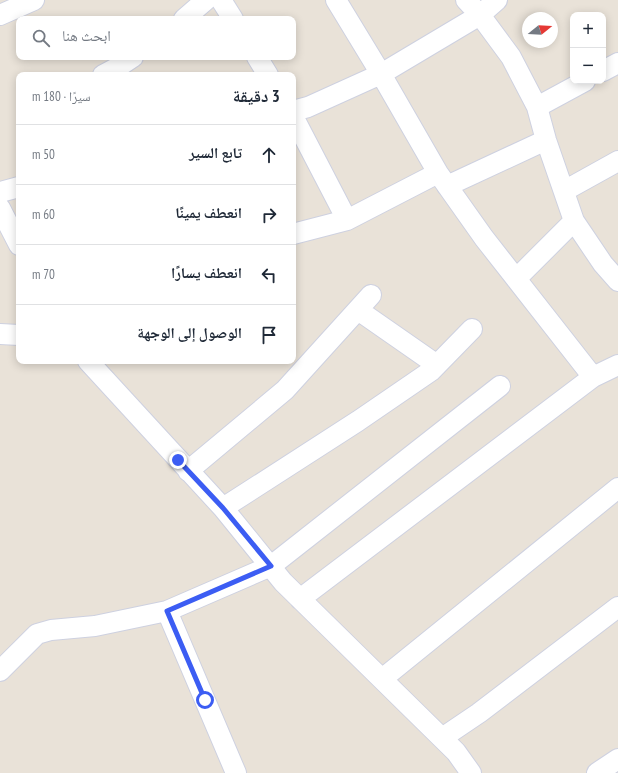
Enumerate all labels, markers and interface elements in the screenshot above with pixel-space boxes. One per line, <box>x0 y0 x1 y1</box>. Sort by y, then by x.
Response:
north arrow <box>522 12 558 48</box>
map controls <box>570 12 606 84</box>
button: + <box>570 12 606 48</box>
search box <box>16 16 296 60</box>
text: ابحث هنا <box>62 26 111 45</box>
icon: search <box>30 27 52 49</box>
button: − <box>570 48 606 84</box>
text: 3 دقيقة <box>233 85 280 107</box>
text: سيرًا · 180 m <box>32 88 91 105</box>
text: تابع السير <box>189 143 242 162</box>
icon: ahead <box>258 144 280 166</box>
text: 50 m <box>32 146 55 163</box>
text: انعطف يمينًا <box>175 203 242 222</box>
icon: right <box>258 204 280 226</box>
text: 60 m <box>32 206 55 223</box>
text: انعطف يسارًا <box>171 263 242 282</box>
icon: left <box>258 264 280 286</box>
text: 70 m <box>32 266 55 283</box>
text: الوصول إلى الوجهة <box>137 323 242 342</box>
icon: arrive <box>258 324 280 346</box>
route end <box>169 451 187 469</box>
route start <box>196 691 214 709</box>

